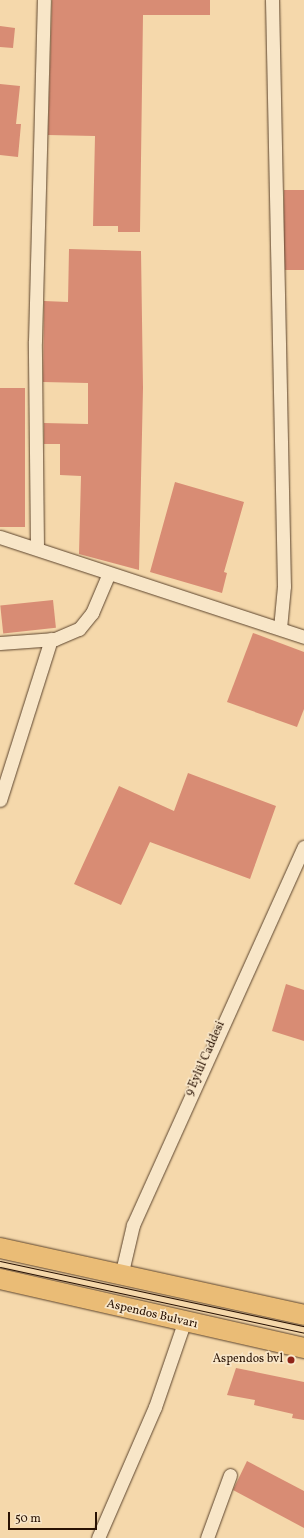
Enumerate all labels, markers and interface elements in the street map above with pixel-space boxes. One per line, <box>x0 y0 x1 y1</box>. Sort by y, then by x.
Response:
street label: 9 Eylül Caddesi <box>183 1019 229 1099</box>
street label: Aspendos Bulvarı <box>105 1298 199 1332</box>
place label: Aspendos bvl <box>213 1353 283 1367</box>
marker: Aspendos bvl <box>286 1355 296 1365</box>
scale bar <box>10 1504 99 1530</box>
text: 50 m <box>15 1511 41 1527</box>

